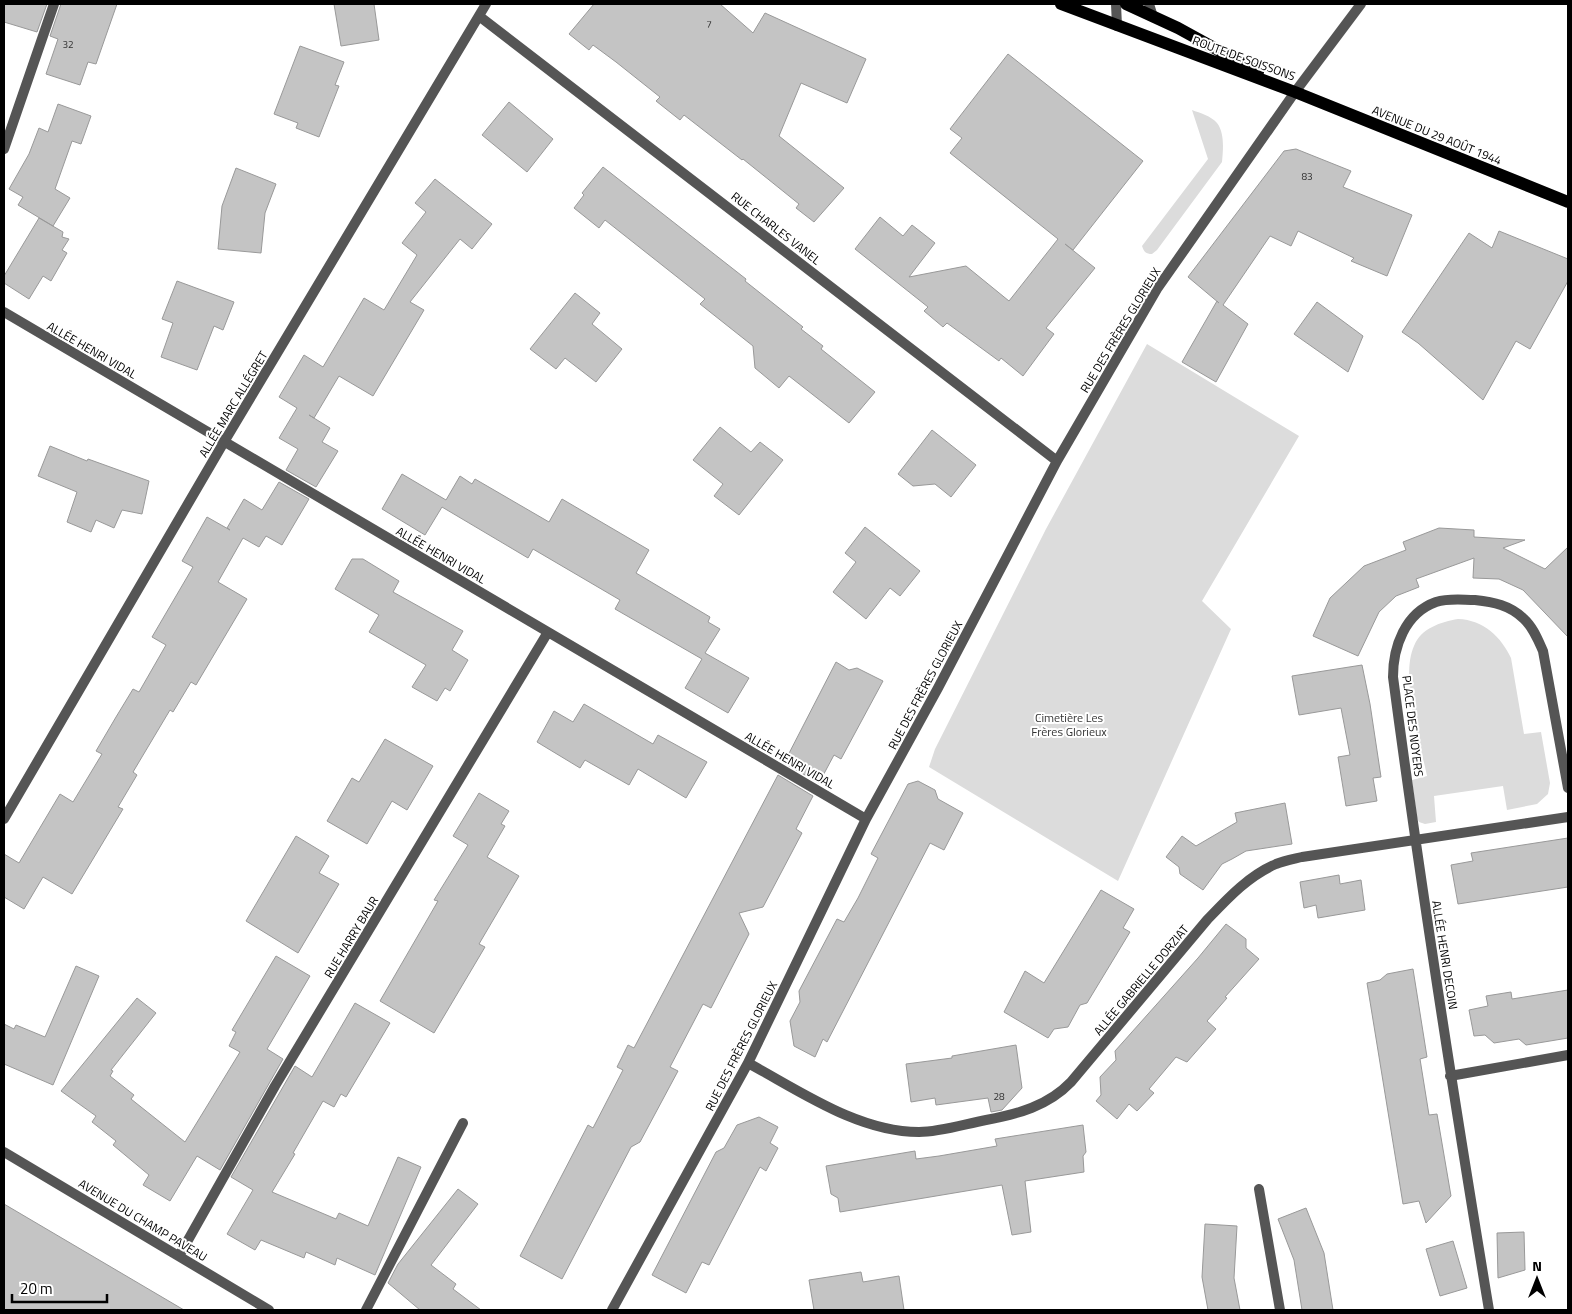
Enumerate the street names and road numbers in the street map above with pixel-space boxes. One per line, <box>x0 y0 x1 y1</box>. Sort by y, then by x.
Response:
street label: ROUTE DE SOISSONS <box>1190 31 1298 85</box>
street label: AVENUE DU 29 AOÛT 1944 <box>1369 100 1505 170</box>
street label: RUE CHARLES VANEL <box>727 187 825 269</box>
street label: RUE DES FRÈRES GLORIEUX <box>1075 263 1165 396</box>
street label: ALLÉE HENRI VIDAL <box>44 317 141 384</box>
street label: ALLÉE MARC ALLÉGRET <box>194 347 273 461</box>
street label: ALLÉE HENRI VIDAL <box>393 522 490 589</box>
street label: RUE DES FRÈRES GLORIEUX <box>883 617 967 753</box>
street label: PLACE DES NOYERS <box>1397 674 1429 778</box>
street label: ALLÉE HENRI VIDAL <box>742 727 839 794</box>
street label: RUE HARRY BAUR <box>319 892 383 982</box>
street label: ALLÉE HENRI DECOIN <box>1427 899 1463 1011</box>
street label: ALLÉE GABRIELLE DORZIAT <box>1089 920 1194 1040</box>
street label: RUE DES FRÈRES GLORIEUX <box>700 977 782 1114</box>
street label: AVENUE DU CHAMP PAVEAU <box>75 1174 211 1266</box>

